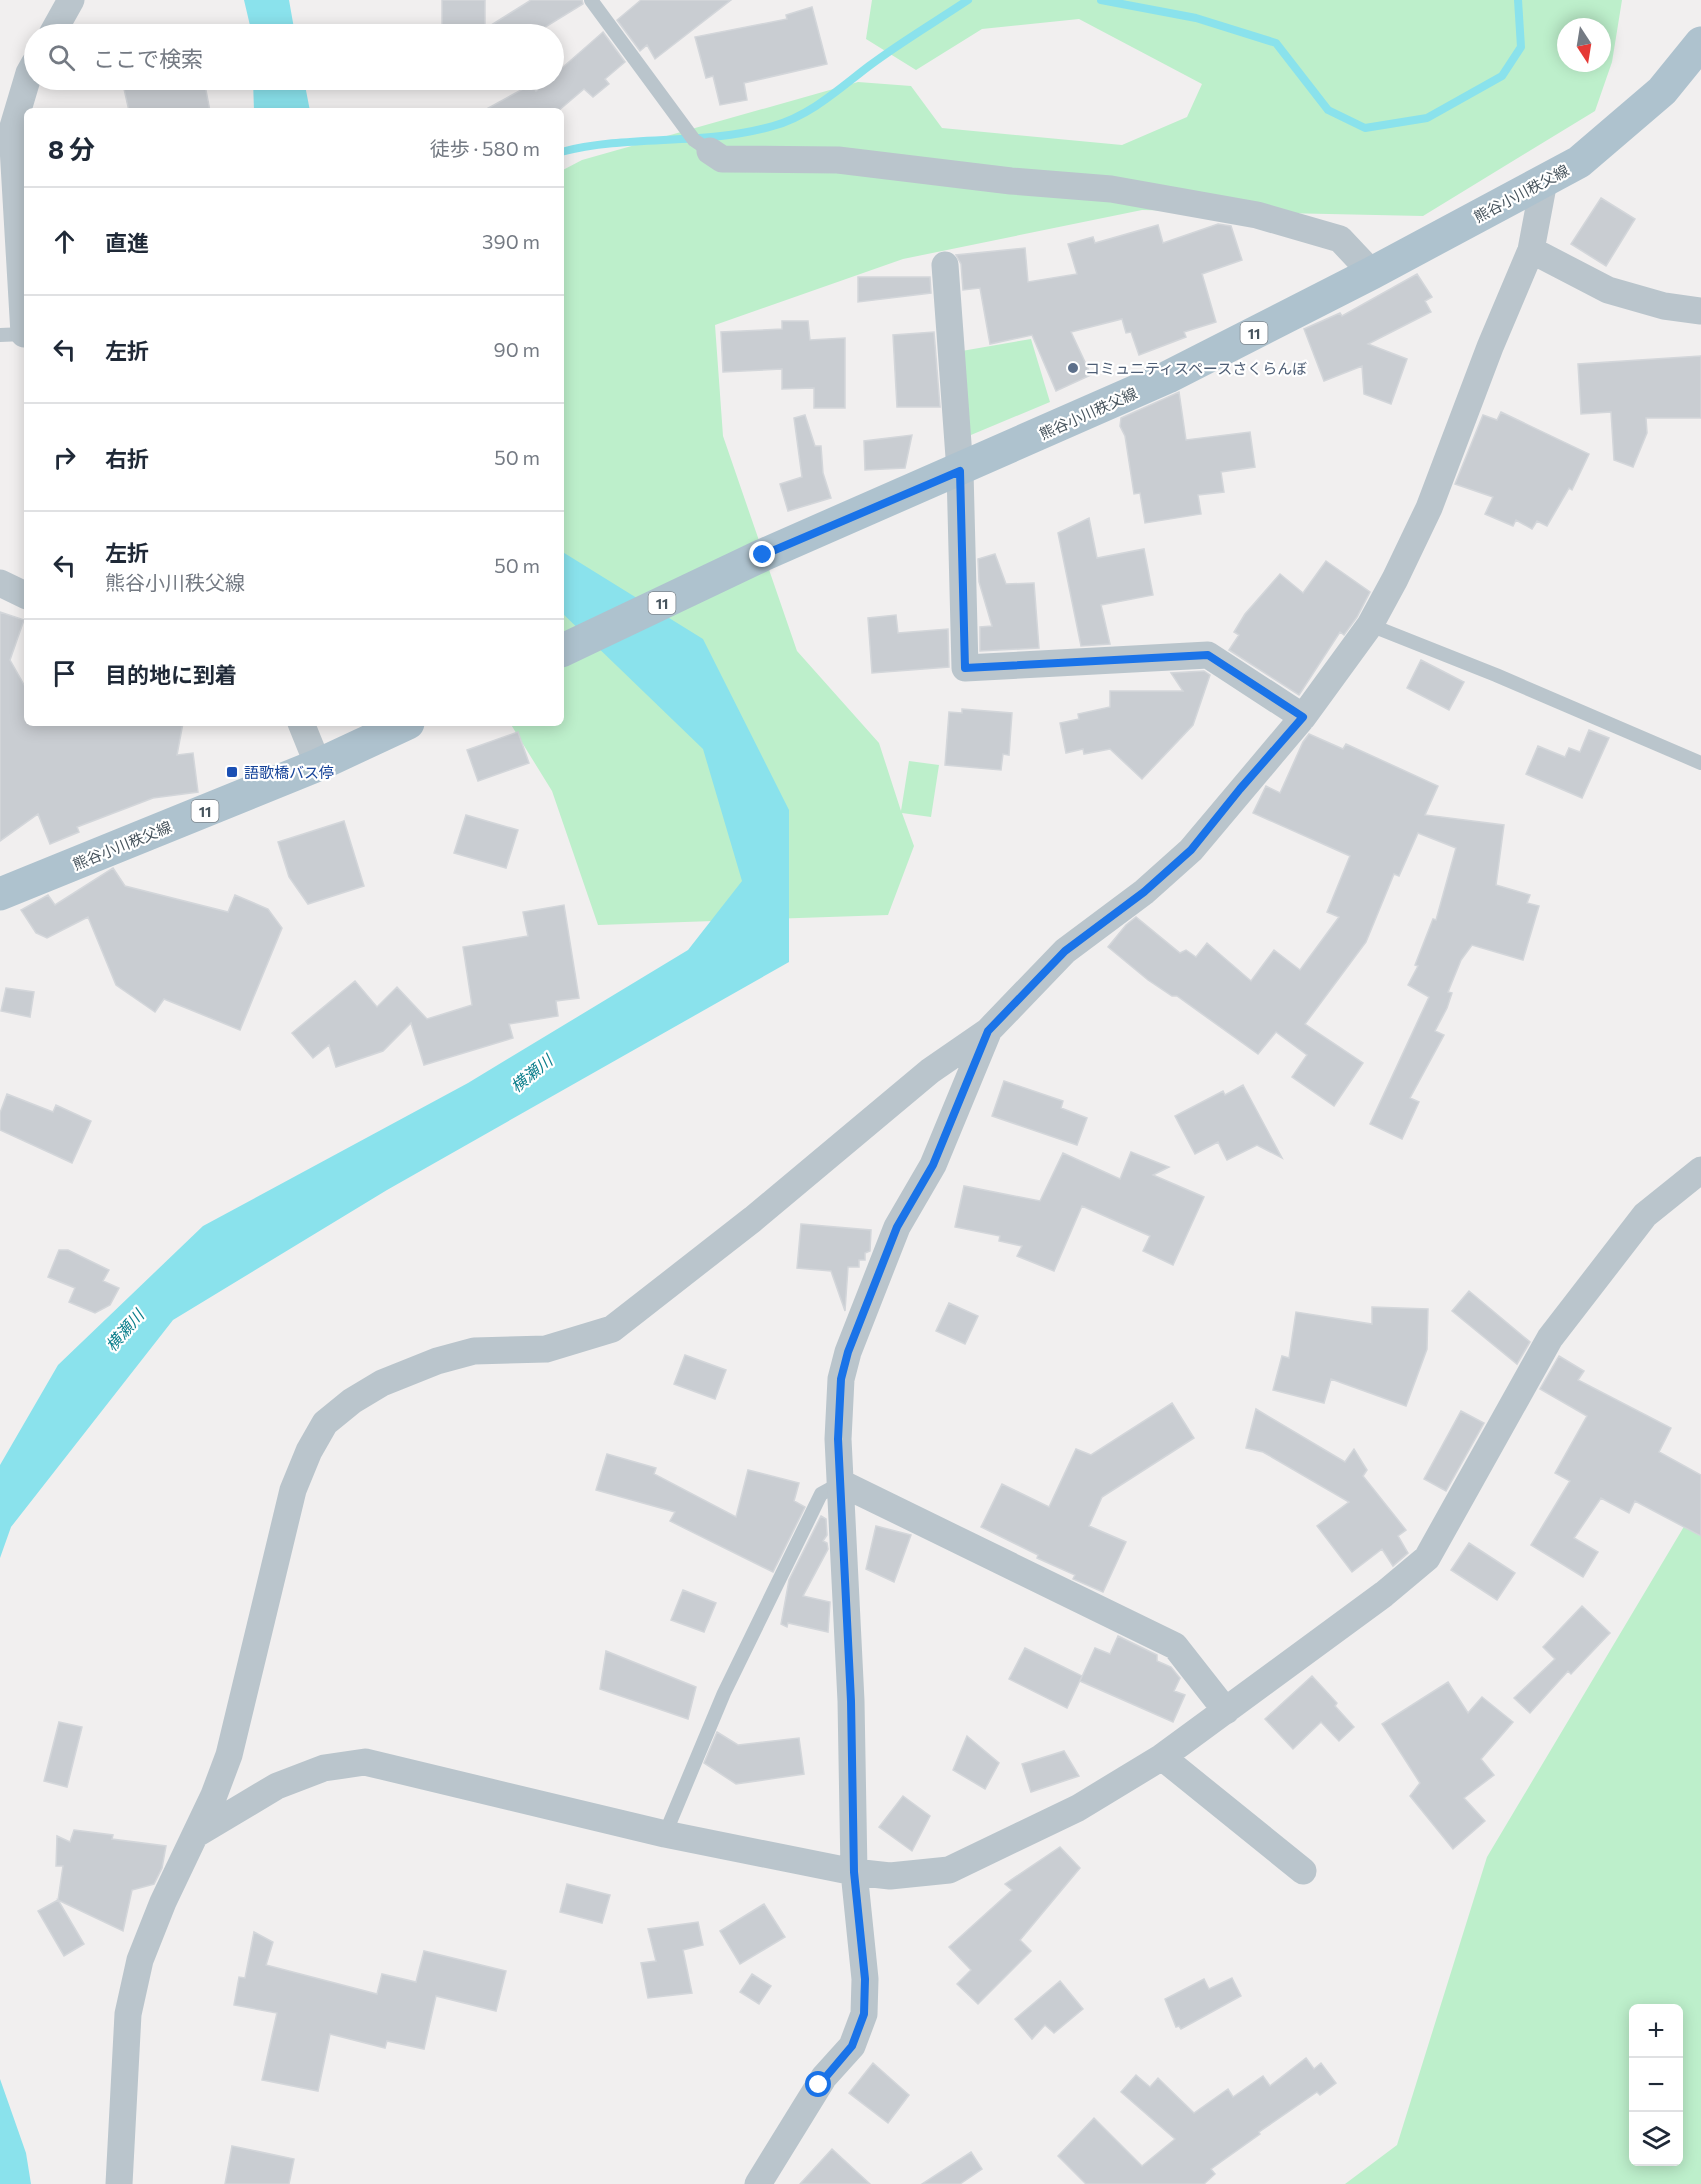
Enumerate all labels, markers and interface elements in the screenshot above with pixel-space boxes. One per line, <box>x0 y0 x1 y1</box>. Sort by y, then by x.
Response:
north arrow <box>1557 18 1611 72</box>
search box <box>24 24 564 90</box>
icon: search <box>45 41 78 74</box>
text: ここで検索 <box>93 45 203 72</box>
text: 8 分 <box>48 133 95 164</box>
text: 徒歩 · 580 m <box>430 136 540 160</box>
street label: 熊谷小川秩父線 <box>1470 160 1572 226</box>
icon: ahead <box>48 225 81 258</box>
text: 直進 <box>105 229 149 256</box>
text: 390 m <box>482 229 540 253</box>
road number: 11 <box>1240 322 1268 344</box>
icon: left <box>48 333 81 366</box>
text: 左折 <box>105 337 149 364</box>
text: 90 m <box>494 337 540 361</box>
place label: コミュニティスペースさくらんぼ <box>1085 359 1307 377</box>
marker: コミュニティスペースさくらんぼ <box>1066 361 1080 375</box>
street label: 熊谷小川秩父線 <box>1036 383 1140 443</box>
icon: right <box>48 441 81 474</box>
text: 右折 <box>105 445 149 472</box>
text: 50 m <box>494 445 540 469</box>
text: 左折 <box>105 539 149 566</box>
route end <box>749 541 775 567</box>
icon: left <box>48 549 81 582</box>
text: 50 m <box>494 553 540 577</box>
text: 熊谷小川秩父線 <box>105 570 245 594</box>
road number: 11 <box>648 592 676 614</box>
icon: arrive <box>48 657 81 690</box>
text: 目的地に到着 <box>105 661 237 688</box>
place label: 語歌橋バス停 <box>244 763 334 781</box>
marker: 語歌橋バス停 <box>225 765 239 779</box>
road number: 11 <box>192 800 218 822</box>
street label: 熊谷小川秩父線 <box>70 817 174 873</box>
water label: 横瀬川 <box>506 1049 557 1095</box>
water label: 横瀬川 <box>101 1304 148 1354</box>
map controls <box>1629 2004 1683 2166</box>
button: + <box>1629 2004 1683 2058</box>
button: − <box>1629 2058 1683 2112</box>
route start <box>805 2071 831 2097</box>
button: layers <box>1629 2112 1683 2166</box>

